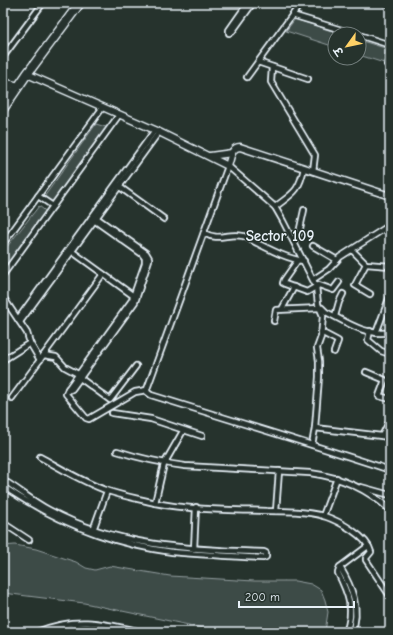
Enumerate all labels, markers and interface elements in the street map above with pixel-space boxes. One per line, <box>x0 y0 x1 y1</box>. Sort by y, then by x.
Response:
north arrow <box>327 26 367 66</box>
text: उ <box>331 43 347 59</box>
district label: Sector 109 <box>246 227 314 245</box>
scale bar <box>239 583 354 609</box>
text: 200 m <box>245 590 280 604</box>

